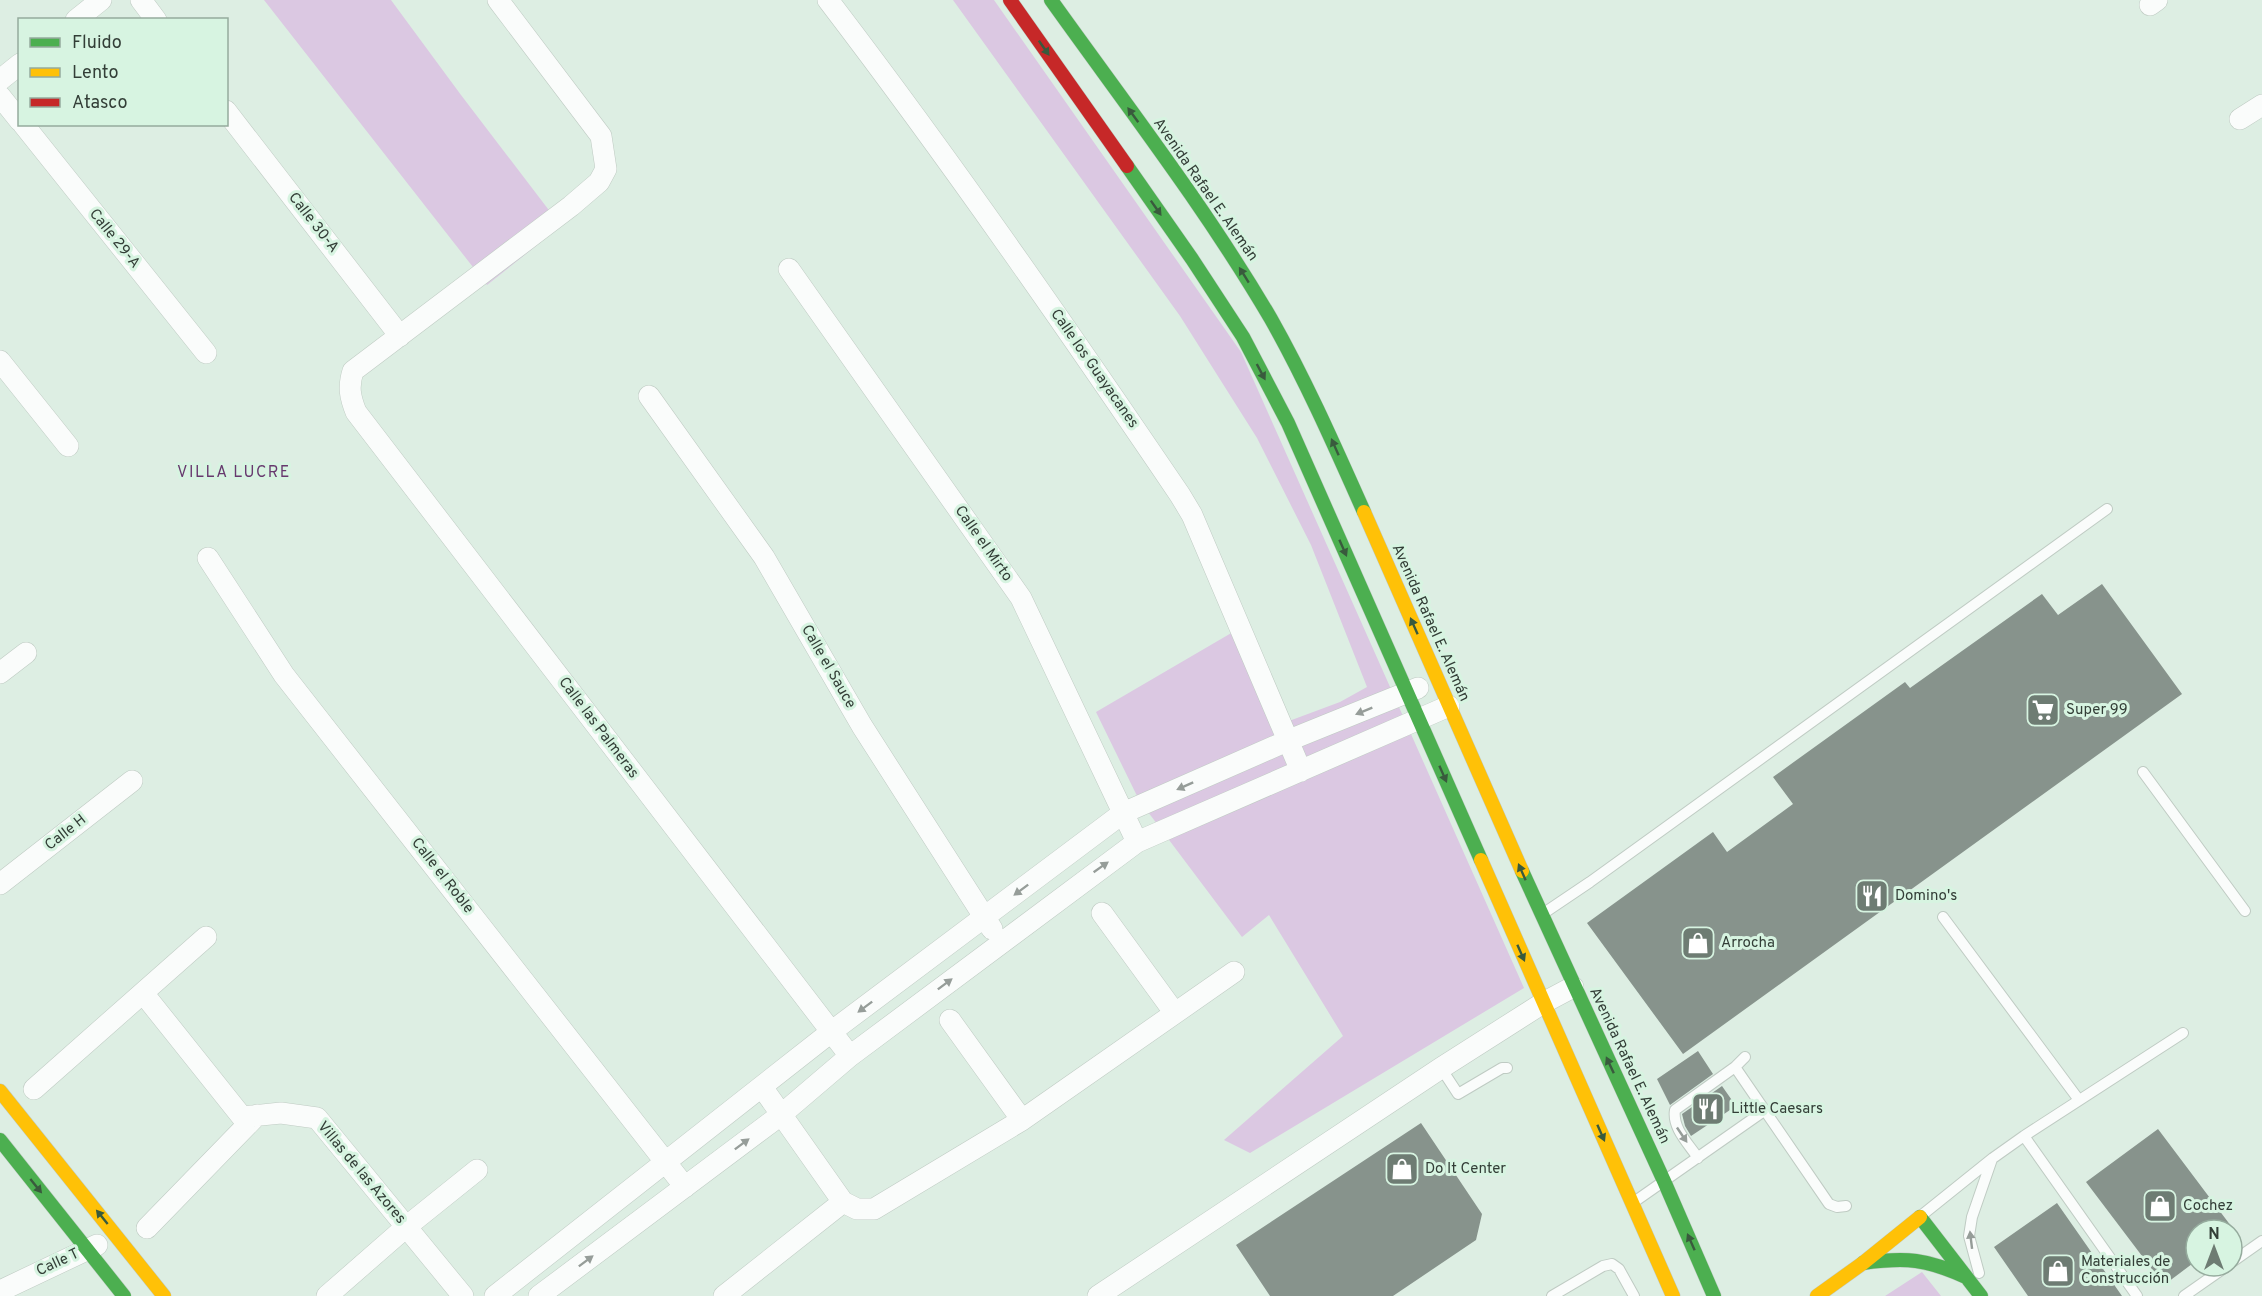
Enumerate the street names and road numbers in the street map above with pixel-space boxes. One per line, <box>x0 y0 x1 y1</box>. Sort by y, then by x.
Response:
street label: Avenida Rafael E. Alemán <box>1148 115 1262 265</box>
street label: Calle 30-A <box>283 189 343 257</box>
street label: Calle 29-A <box>84 205 144 273</box>
street label: Calle los Guayacanes <box>1046 306 1142 432</box>
street label: Calle el Mirto <box>950 502 1016 586</box>
street label: Avenida Rafael E. Alemán <box>1387 541 1473 705</box>
street label: Calle el Sauce <box>796 622 860 712</box>
street label: Calle las Palmeras <box>554 674 642 782</box>
street label: Calle H <box>41 811 91 855</box>
street label: Calle el Roble <box>407 834 477 918</box>
street label: Avenida Rafael E. Alemán <box>1584 985 1674 1147</box>
street label: Villas de las Azores <box>313 1118 409 1228</box>
street label: Calle T <box>34 1245 82 1281</box>

